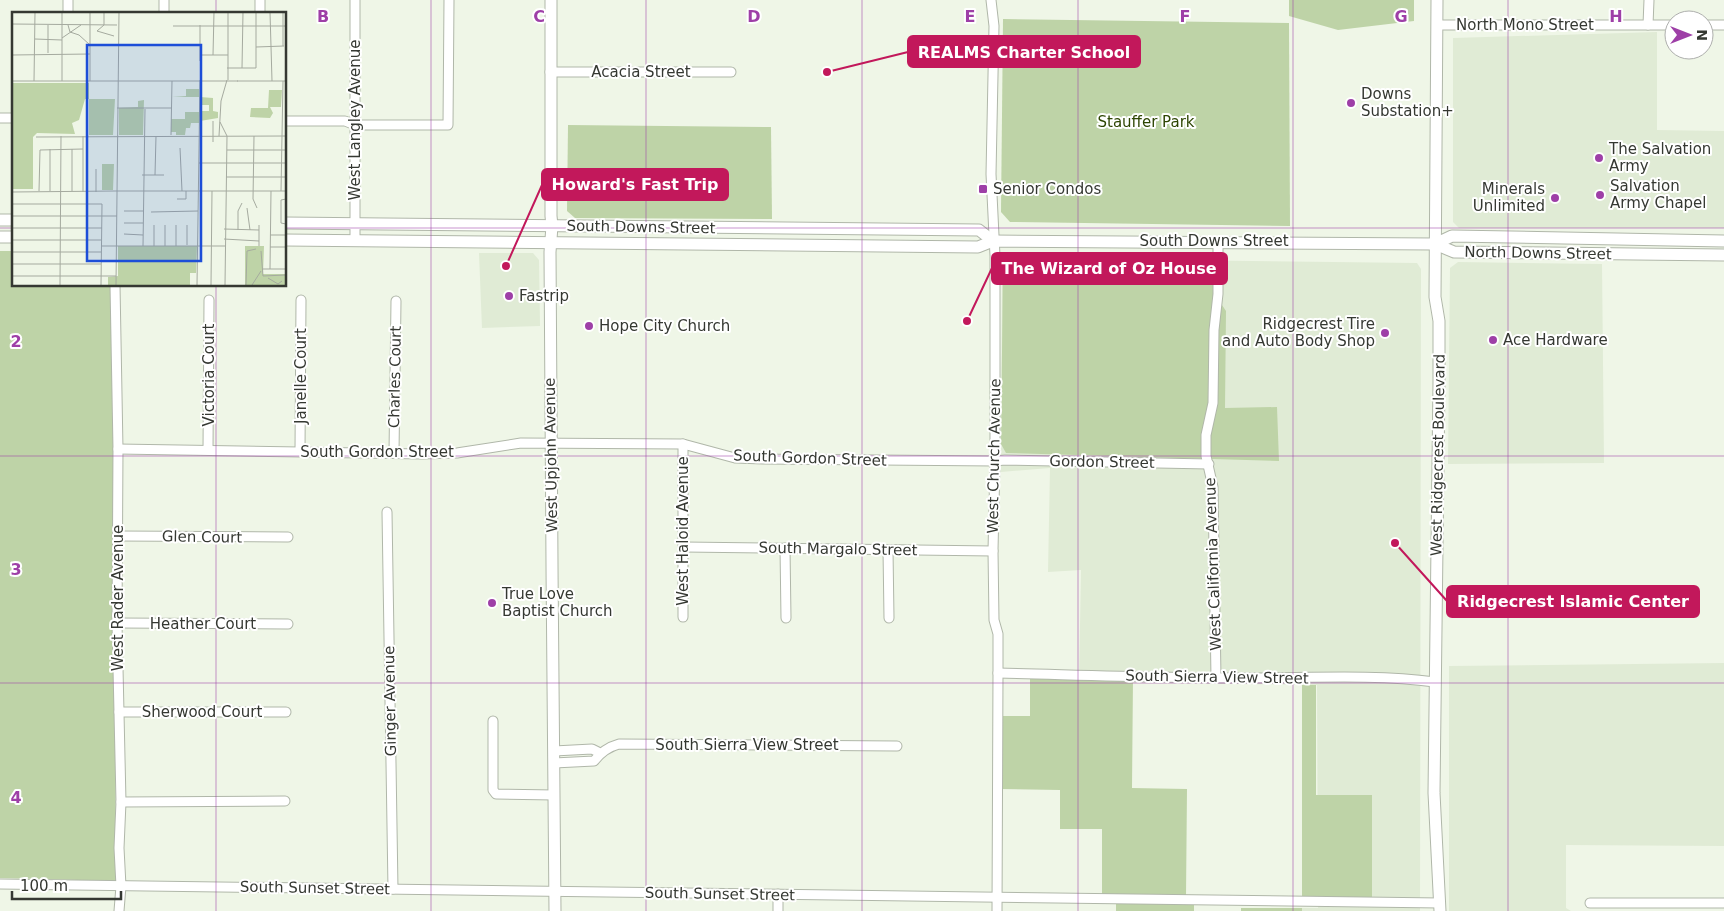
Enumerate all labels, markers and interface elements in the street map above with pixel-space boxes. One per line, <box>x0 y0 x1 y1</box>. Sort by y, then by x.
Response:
text: B <box>317 7 329 26</box>
text: C <box>533 7 545 26</box>
text: D <box>747 7 761 26</box>
text: E <box>965 7 975 26</box>
text: F <box>1180 7 1190 26</box>
text: G <box>1394 7 1408 26</box>
text: H <box>1609 7 1623 26</box>
north arrow <box>1664 10 1714 60</box>
inset map <box>12 12 286 286</box>
street label: North Mono Street <box>1456 16 1594 34</box>
text: N <box>1694 29 1710 41</box>
callout: REALMS Charter School <box>908 36 1140 67</box>
street label: West Langley Avenue <box>346 40 364 201</box>
text: REALMS Charter School <box>918 43 1130 62</box>
street label: Acacia Street <box>591 63 691 81</box>
place label: Downs Substation+ <box>1361 85 1454 120</box>
marker: Downs Substation+ <box>1345 97 1357 109</box>
park label: Stauffer Park <box>1097 113 1195 131</box>
place label: The Salvation Army <box>1608 140 1711 175</box>
marker: The Salvation Army <box>1593 152 1605 164</box>
callout: Howard's Fast Trip <box>542 169 728 200</box>
text: Howard's Fast Trip <box>552 175 718 194</box>
place label: Salvation Army Chapel <box>1610 177 1707 212</box>
place label: Senior Condos <box>993 180 1101 198</box>
place label: Minerals Unlimited <box>1473 180 1545 215</box>
marker: Senior Condos <box>977 183 989 195</box>
marker: Salvation Army Chapel <box>1594 189 1606 201</box>
marker: Minerals Unlimited <box>1549 192 1561 204</box>
street label: South Downs Street <box>566 217 716 237</box>
street label: South Downs Street <box>1139 232 1289 250</box>
street label: North Downs Street <box>1464 243 1612 263</box>
callout: The Wizard of Oz House <box>992 253 1227 284</box>
text: The Wizard of Oz House <box>1001 259 1217 278</box>
place label: Fastrip <box>519 287 569 305</box>
marker: Fastrip <box>503 290 515 302</box>
place label: Ridgecrest Tire and Auto Body Shop <box>1222 315 1375 350</box>
place label: Hope City Church <box>599 317 730 335</box>
marker: Hope City Church <box>583 320 595 332</box>
street label: Victoria Court <box>200 323 218 426</box>
street label: Charles Court <box>385 325 405 428</box>
marker: Ridgecrest Tire and Auto Body Shop <box>1379 327 1391 339</box>
street label: Janelle Court <box>292 328 310 425</box>
place label: Ace Hardware <box>1503 331 1608 349</box>
text: 2 <box>10 332 22 351</box>
marker: Ace Hardware <box>1487 334 1499 346</box>
street label: West Ridgecrest Boulevard <box>1427 354 1449 556</box>
street label: West Upjohn Avenue <box>541 377 561 533</box>
street label: West Church Avenue <box>984 378 1004 534</box>
street label: South Gordon Street <box>300 443 454 461</box>
street label: South Gordon Street <box>733 446 887 470</box>
street label: Gordon Street <box>1049 452 1155 472</box>
street label: West Haloid Avenue <box>674 456 692 606</box>
street label: West California Avenue <box>1201 477 1225 651</box>
street label: West Rader Avenue <box>109 525 127 671</box>
street label: Glen Court <box>162 527 243 547</box>
street label: South Margalo Street <box>758 539 918 559</box>
text: 3 <box>10 560 22 579</box>
place label: True Love Baptist Church <box>501 585 613 620</box>
callout: Ridgecrest Islamic Center <box>1447 586 1699 617</box>
text: Ridgecrest Islamic Center <box>1457 592 1689 611</box>
marker: True Love Baptist Church <box>486 597 498 609</box>
street label: Heather Court <box>150 615 256 633</box>
street label: Ginger Avenue <box>380 645 400 757</box>
street label: South Sierra View Street <box>1125 666 1309 688</box>
street label: Sherwood Court <box>142 703 262 721</box>
street label: South Sierra View Street <box>655 736 839 754</box>
text: 4 <box>10 788 22 807</box>
scale bar <box>12 868 121 900</box>
text: 100 m <box>20 877 68 895</box>
street label: South Sunset Street <box>240 878 390 898</box>
street label: South Sunset Street <box>645 884 795 904</box>

